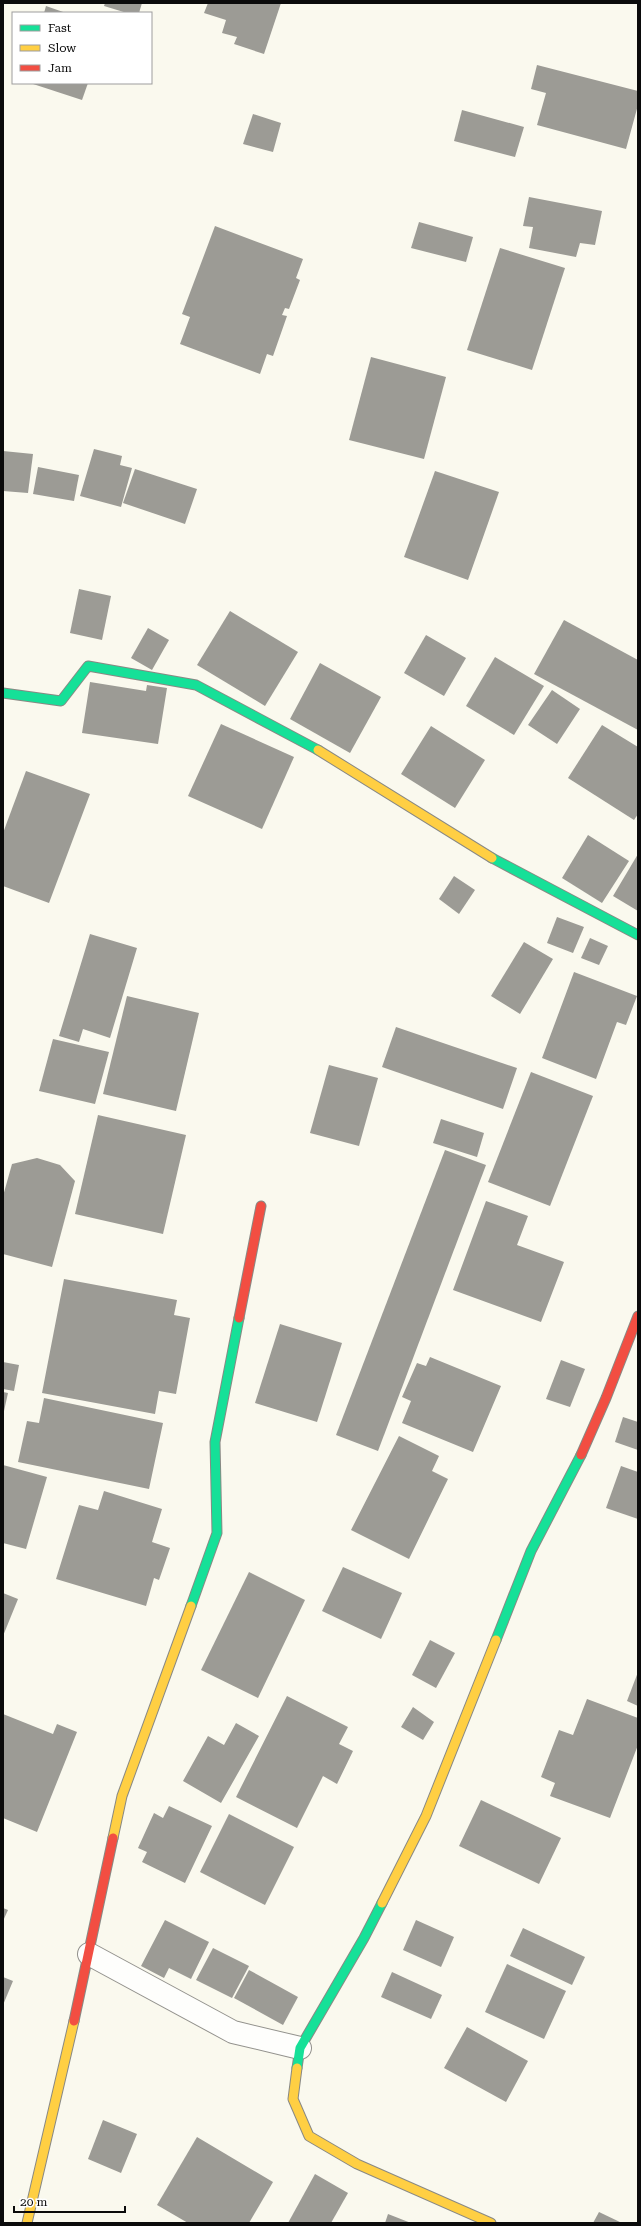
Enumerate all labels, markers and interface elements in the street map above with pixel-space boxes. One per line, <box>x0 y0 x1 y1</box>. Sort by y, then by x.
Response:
legend <box>12 12 152 84</box>
text: Fast <box>48 21 72 35</box>
text: Slow <box>48 41 76 55</box>
text: Jam <box>48 61 72 75</box>
scale bar <box>14 2188 125 2214</box>
text: 20 m <box>20 2195 47 2209</box>

